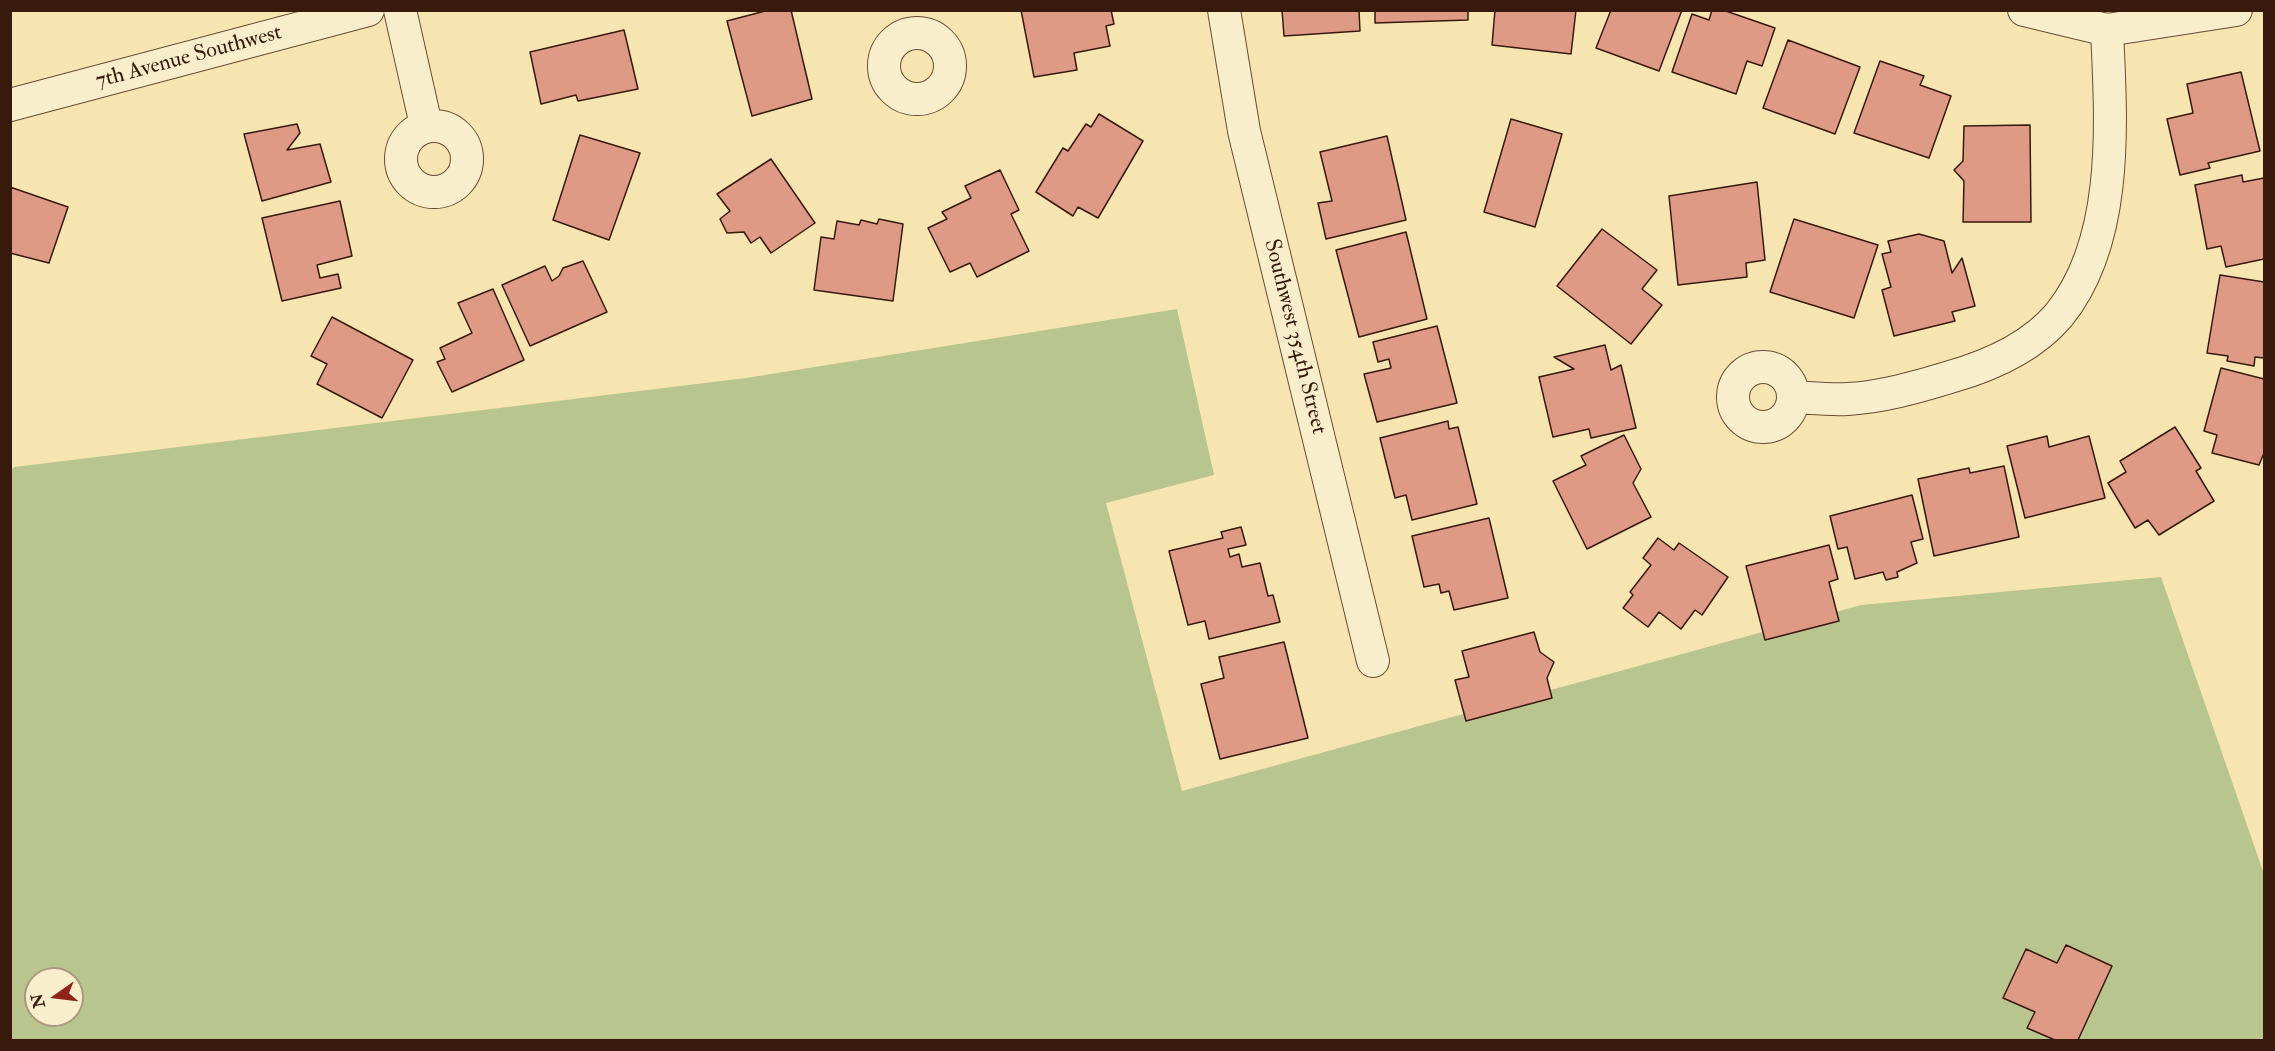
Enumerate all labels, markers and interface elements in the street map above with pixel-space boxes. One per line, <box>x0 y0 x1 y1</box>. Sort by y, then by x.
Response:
street label: 7th Avenue Southwest <box>93 20 285 96</box>
street label: Southwest 354th Street <box>1257 237 1331 437</box>
north arrow <box>24 967 84 1027</box>
text: N <box>27 992 50 1010</box>

